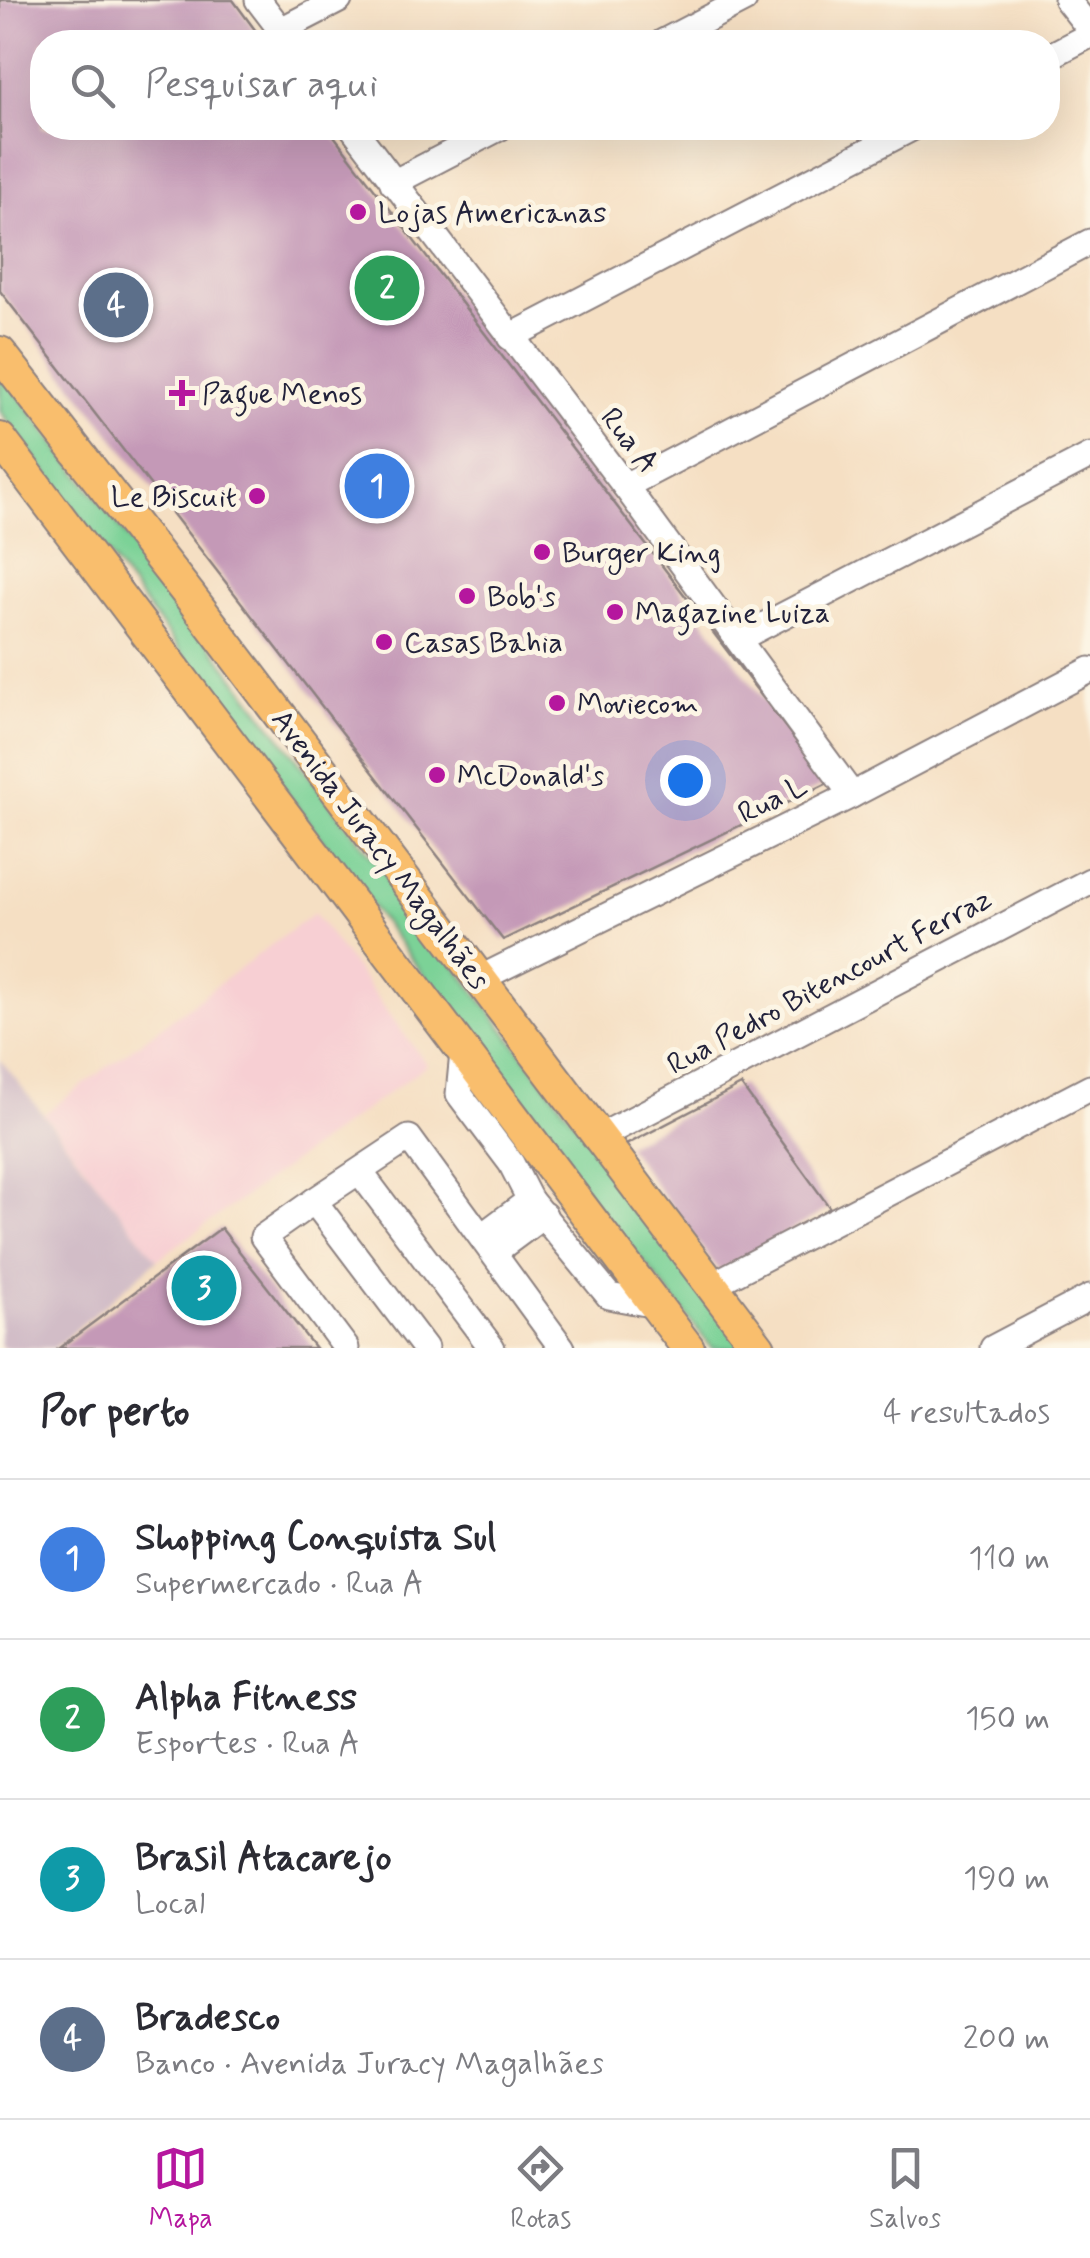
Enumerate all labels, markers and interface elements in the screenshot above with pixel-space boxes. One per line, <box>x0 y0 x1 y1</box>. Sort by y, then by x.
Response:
search box <box>30 30 1060 140</box>
icon: search <box>65 58 120 113</box>
text: Pesquisar aqui <box>145 61 378 110</box>
place label: Lojas Americanas <box>378 194 607 233</box>
marker: Lojas Americanas <box>347 201 369 223</box>
pin: 2 <box>354 250 420 326</box>
pin: 4 <box>84 268 148 342</box>
place label: Pague Menos <box>202 375 362 417</box>
marker: Pague Menos <box>171 382 193 404</box>
street label: Rua A <box>591 400 667 482</box>
pin: 1 <box>344 448 410 524</box>
place label: Le Biscuit <box>111 478 237 517</box>
marker: Le Biscuit <box>246 485 268 507</box>
place label: Burger King <box>562 534 721 575</box>
marker: Burger King <box>531 541 553 563</box>
place label: Bob's <box>487 578 556 617</box>
marker: Bob's <box>456 585 478 607</box>
place label: Magazine Luiza <box>635 594 830 636</box>
marker: Magazine Luiza <box>604 601 626 623</box>
place label: Casas Bahia <box>404 624 563 663</box>
marker: Casas Bahia <box>373 631 395 653</box>
place label: Moviecom <box>577 685 699 724</box>
marker: Moviecom <box>546 692 568 714</box>
street label: Avenida Juracy Magalhães <box>260 702 498 999</box>
your location <box>660 755 711 806</box>
place label: McDonald's <box>457 757 604 796</box>
marker: McDonald's <box>426 764 448 786</box>
street label: Rua L <box>732 767 814 834</box>
street label: Rua Pedro Bitencourt Ferraz <box>661 880 999 1085</box>
pin: 3 <box>172 1250 236 1326</box>
text: Por perto <box>40 1386 190 1441</box>
text: 4 resultados <box>883 1392 1050 1434</box>
text: Shopping Conquista Sul <box>135 1514 496 1563</box>
text: 1 <box>65 1538 80 1580</box>
text: 110 m <box>969 1538 1050 1580</box>
text: Supermercado · Rua A <box>135 1563 424 1605</box>
text: Alpha Fitness <box>135 1674 357 1723</box>
text: 2 <box>65 1698 80 1740</box>
text: 150 m <box>965 1698 1050 1740</box>
text: Esportes · Rua A <box>135 1723 360 1765</box>
text: Brasil Atacarejo <box>135 1834 392 1883</box>
text: 3 <box>65 1858 80 1900</box>
text: 190 m <box>963 1858 1050 1900</box>
text: Local <box>135 1883 205 1925</box>
text: Bradesco <box>135 1994 280 2043</box>
text: 4 <box>63 2018 82 2060</box>
text: 200 m <box>963 2018 1050 2060</box>
text: Banco · Avenida Juracy Magalhães <box>135 2043 604 2085</box>
tab: Mapa <box>149 2141 213 2238</box>
tab: Rotas <box>510 2141 571 2238</box>
tab: Salvos <box>869 2141 941 2238</box>

